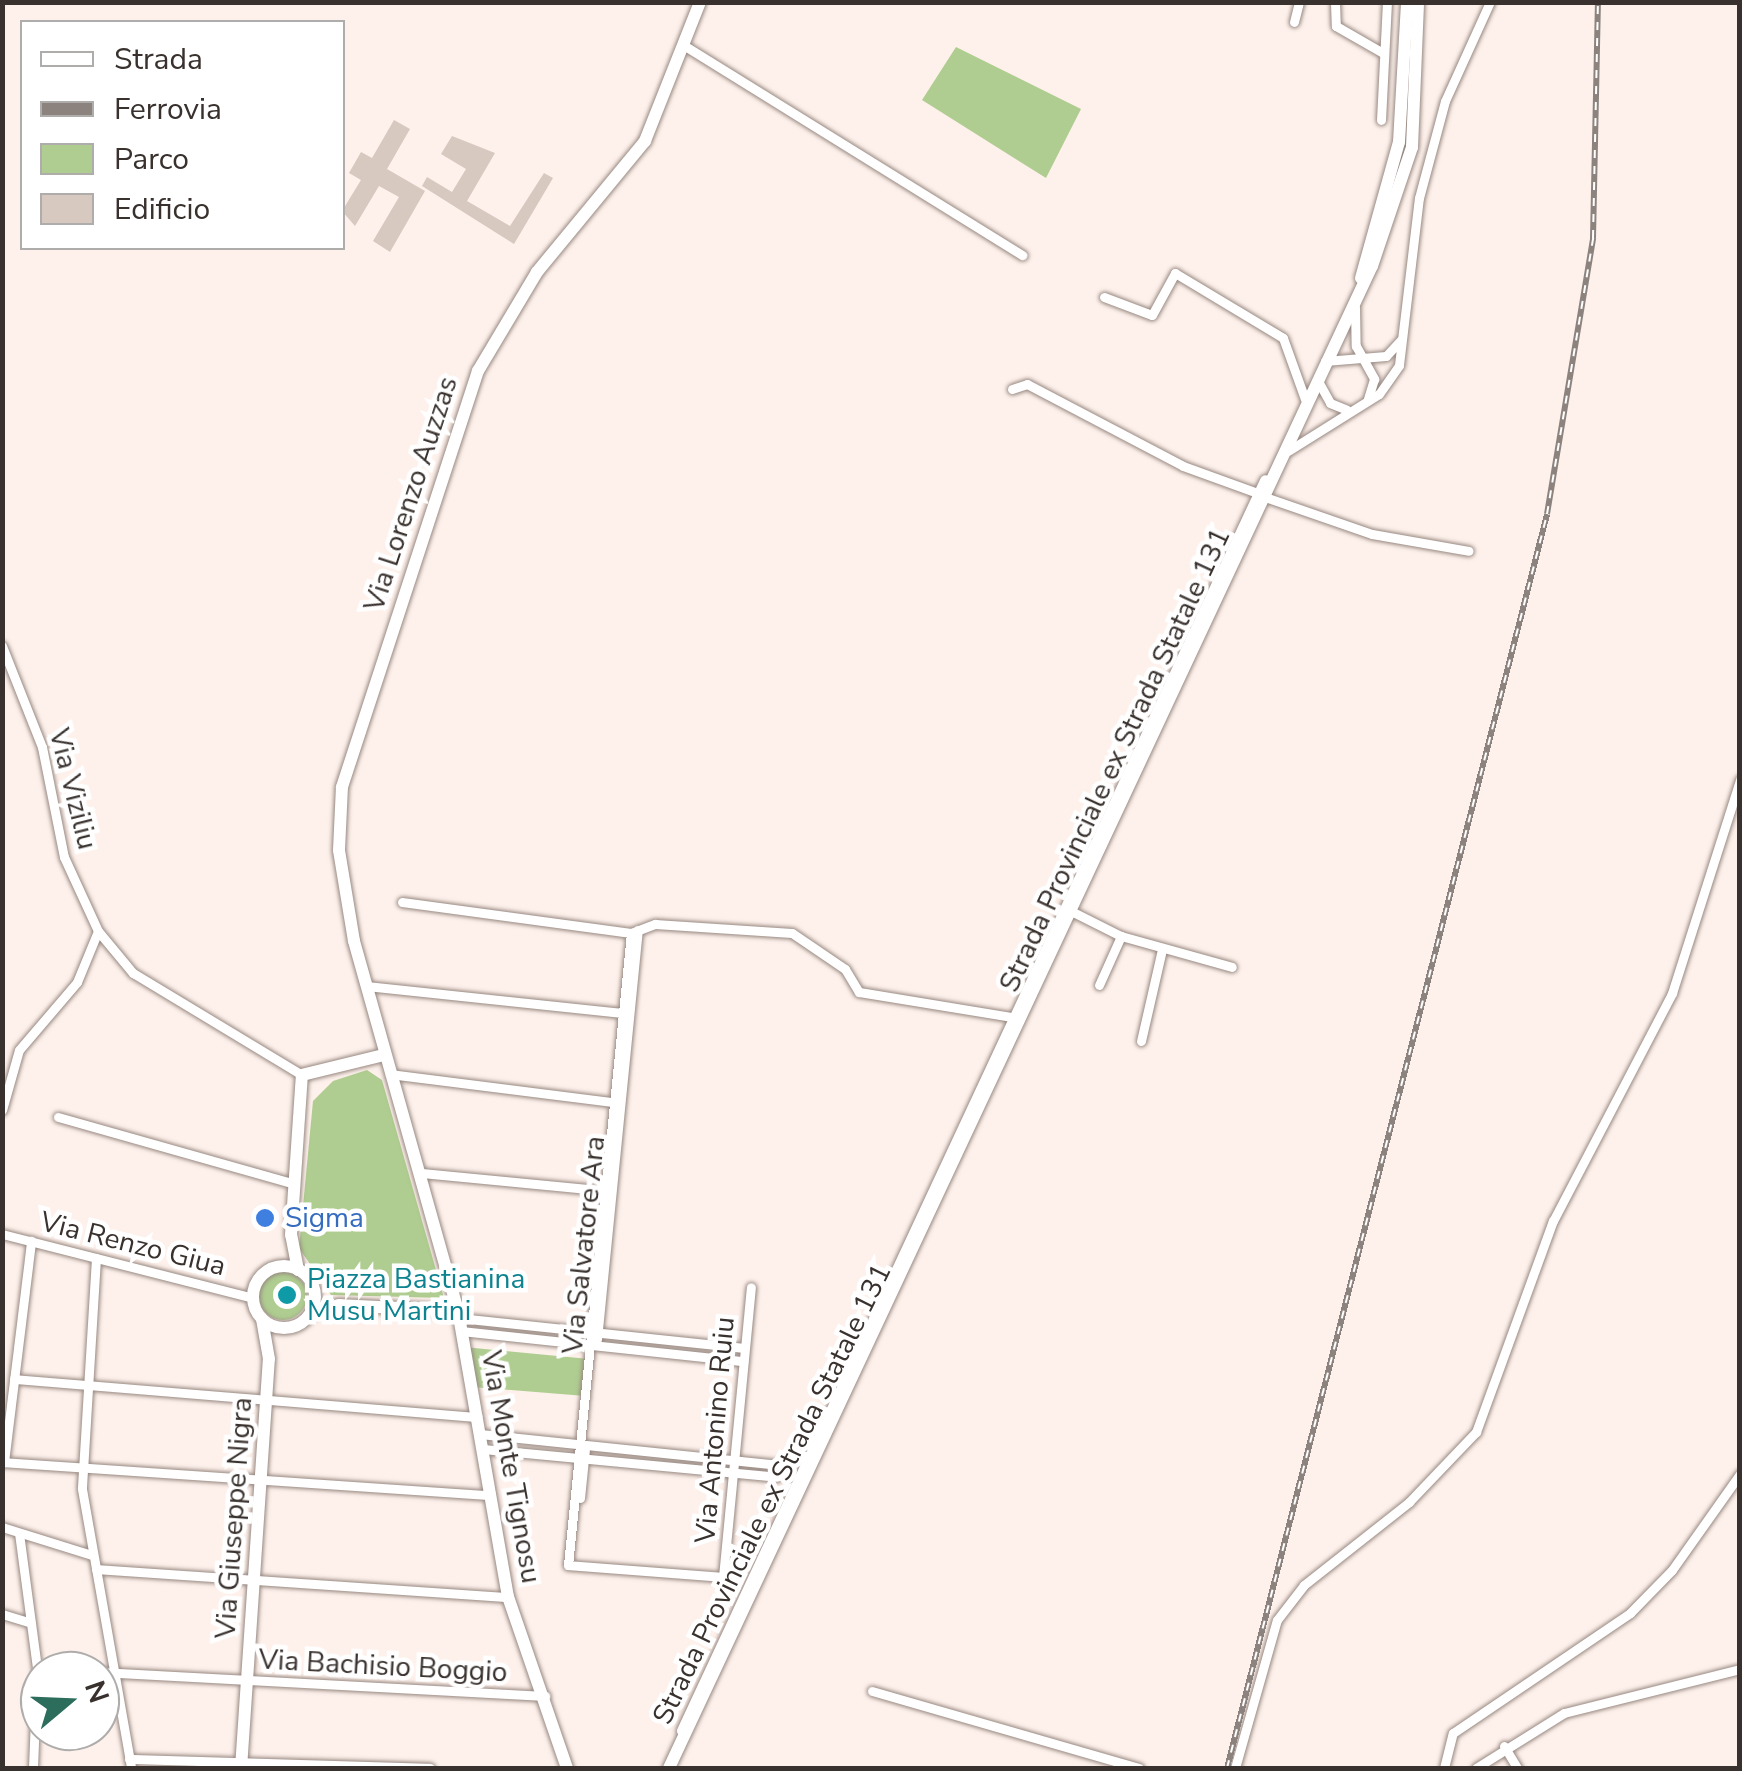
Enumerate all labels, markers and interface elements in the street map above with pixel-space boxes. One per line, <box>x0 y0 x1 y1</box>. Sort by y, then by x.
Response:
legend <box>20 20 345 250</box>
text: Strada <box>114 39 203 80</box>
text: Ferrovia <box>114 89 222 130</box>
text: Parco <box>114 139 189 180</box>
text: Edificio <box>114 189 210 230</box>
street label: Via Lorenzo Auzzas <box>357 372 465 616</box>
street label: Strada Provinciale ex Strada Statale 131 <box>992 523 1238 997</box>
street label: Via Viziliu <box>42 725 104 853</box>
street label: Via Salvatore Ara <box>556 1134 612 1356</box>
place label: Sigma <box>285 1201 364 1235</box>
street label: Via Renzo Giua <box>37 1205 229 1283</box>
marker: Sigma <box>254 1207 276 1229</box>
street label: Strada Provinciale ex Strada Statale 131 <box>646 1258 898 1730</box>
place label: Piazza Bastianina Musu Martini <box>307 1262 525 1328</box>
marker: Piazza Bastianina Musu Martini <box>276 1284 298 1306</box>
street label: Via Antonino Ruiu <box>688 1315 742 1545</box>
street label: Via Monte Tignosu <box>474 1348 548 1586</box>
street label: Via Giuseppe Nigra <box>209 1396 259 1640</box>
street label: Via Bachisio Boggio <box>258 1643 508 1689</box>
north arrow <box>20 1651 120 1751</box>
text: N <box>75 1676 118 1708</box>

